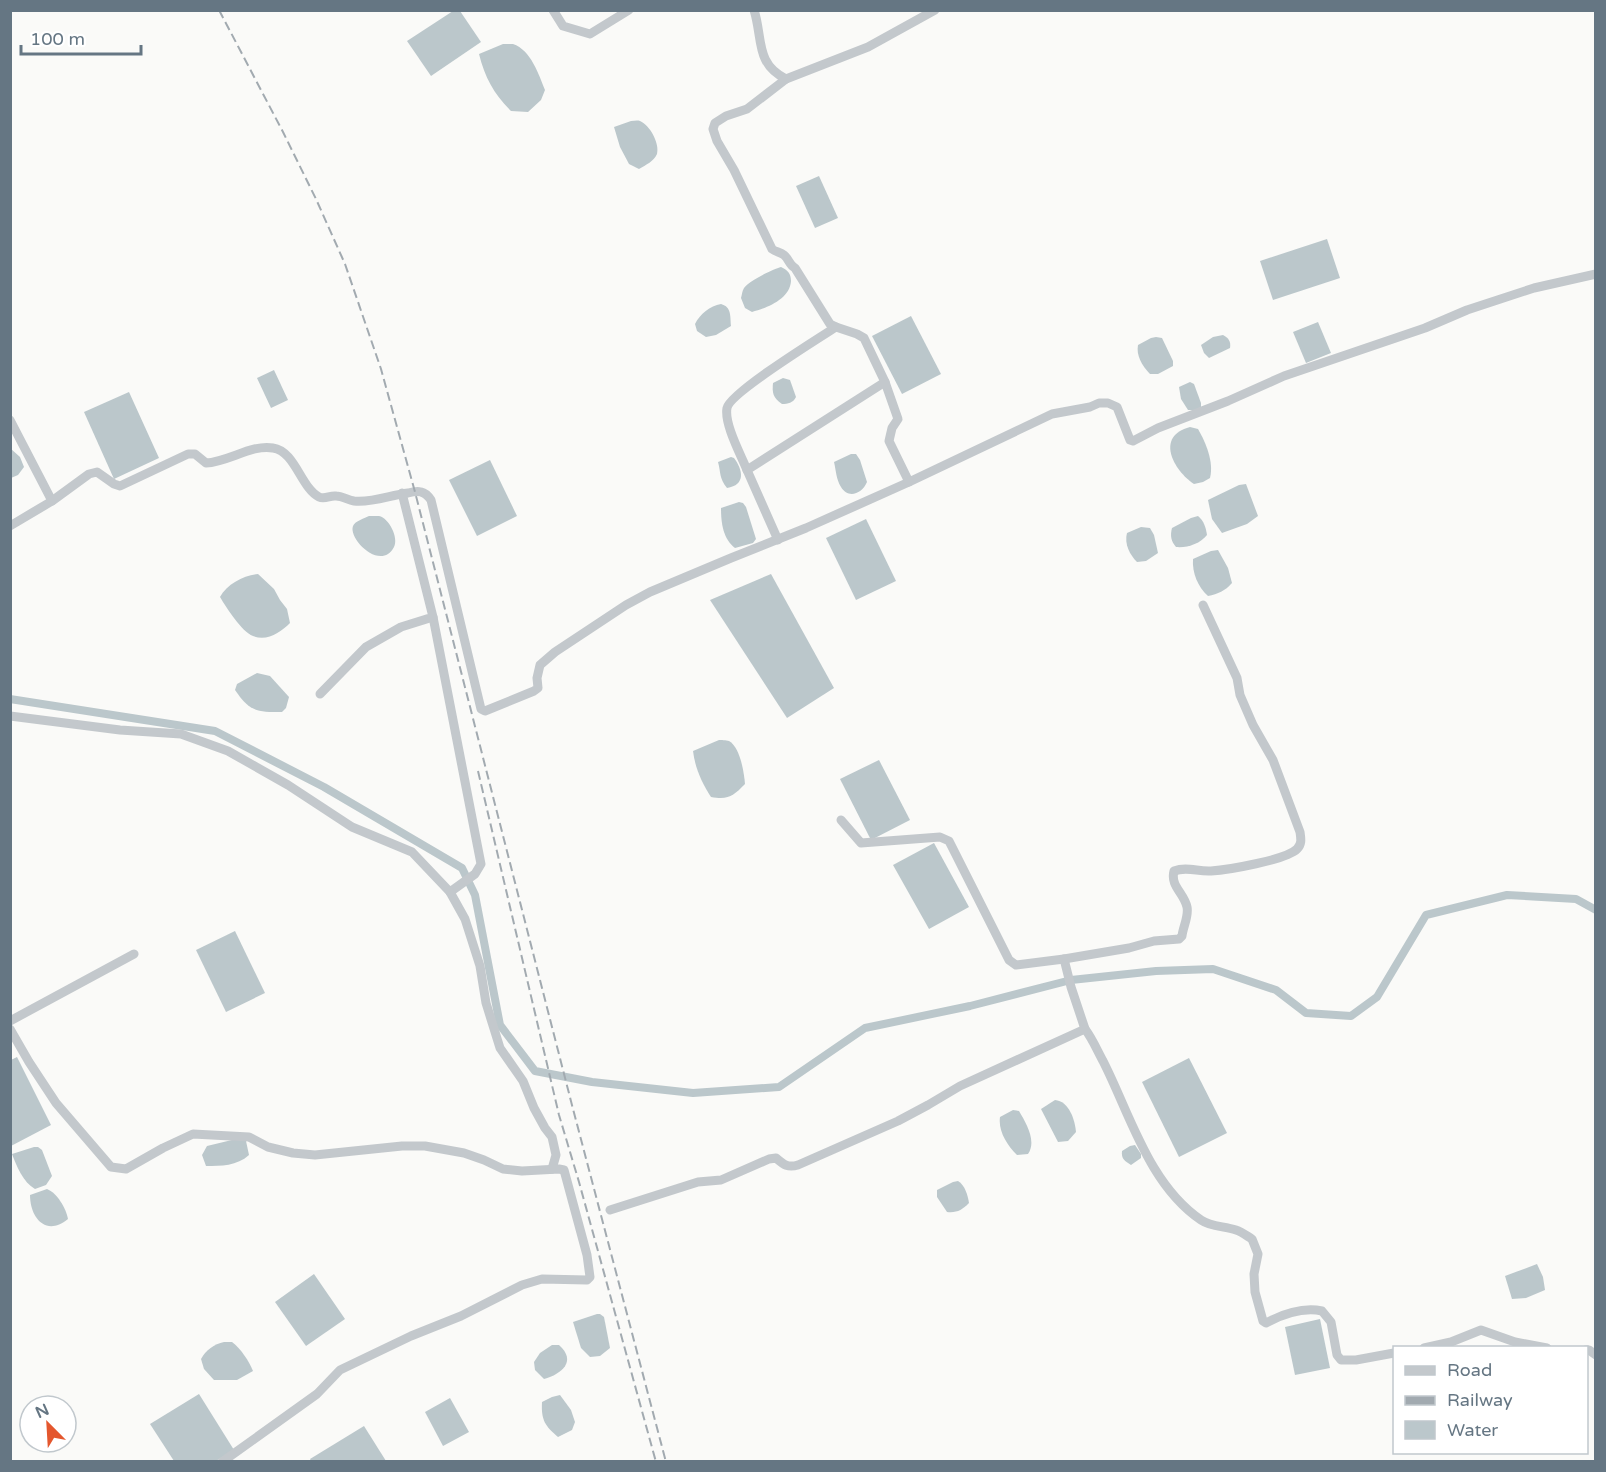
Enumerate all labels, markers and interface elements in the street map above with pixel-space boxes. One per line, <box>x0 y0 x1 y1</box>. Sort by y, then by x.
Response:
scale bar <box>21 18 141 56</box>
text: 100 m <box>30 28 85 50</box>
legend <box>1393 1346 1588 1454</box>
text: Road <box>1447 1359 1492 1381</box>
text: Railway <box>1447 1389 1513 1411</box>
north arrow <box>18 1394 78 1454</box>
text: N <box>32 1399 52 1423</box>
text: Water <box>1447 1419 1498 1441</box>

